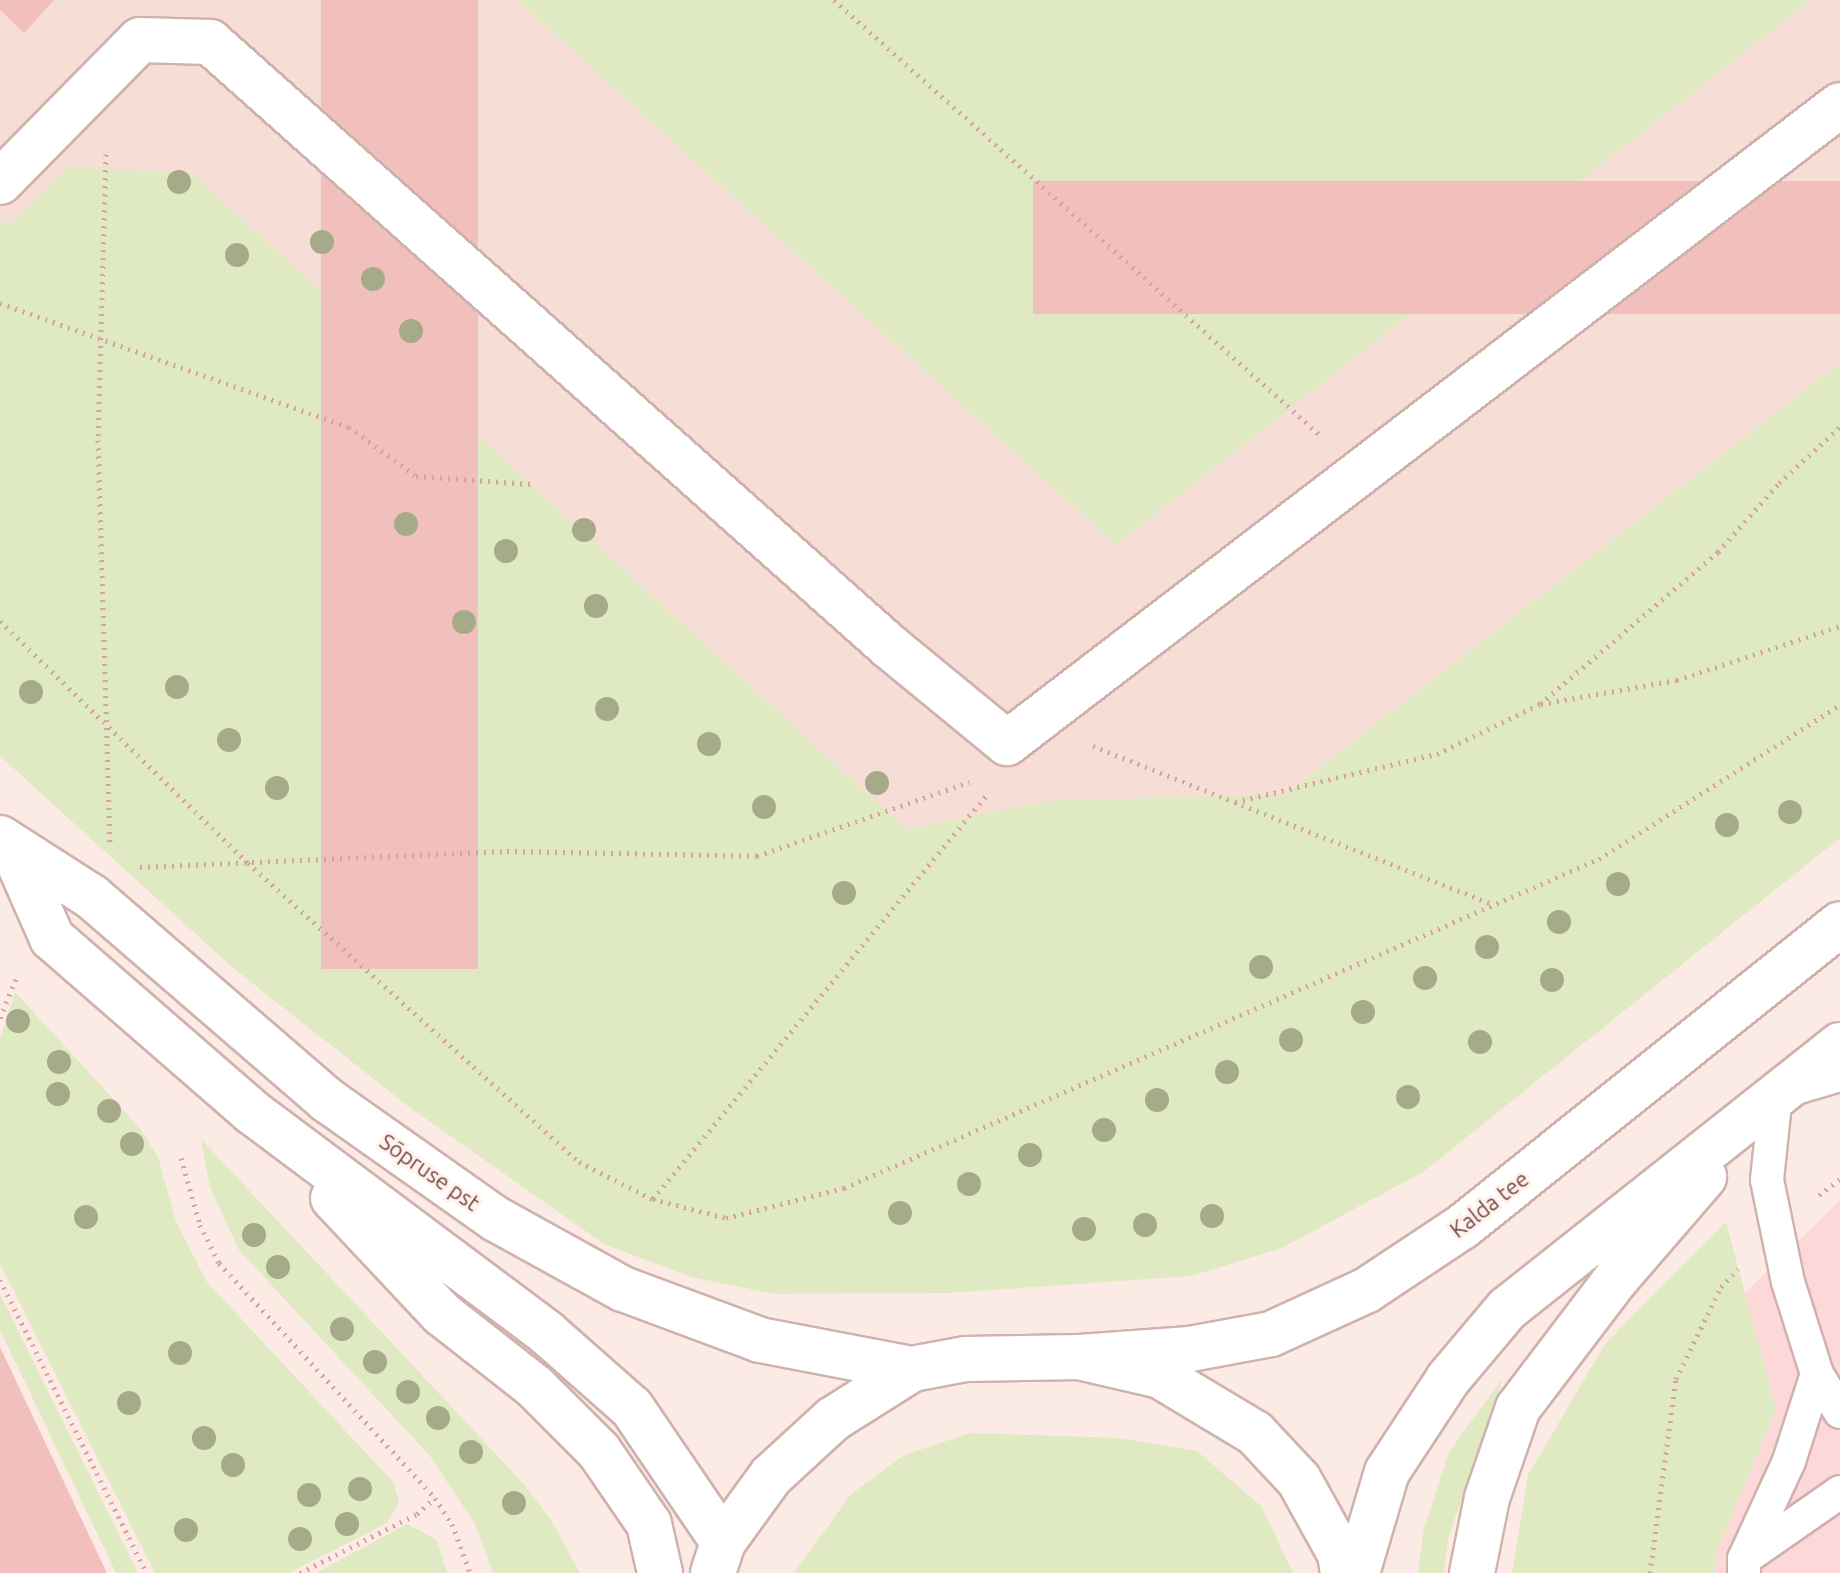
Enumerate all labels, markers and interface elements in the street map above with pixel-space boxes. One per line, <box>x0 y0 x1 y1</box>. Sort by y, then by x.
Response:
street label: Sõpruse pst <box>375 1128 485 1216</box>
street label: Kalda tee <box>1444 1165 1534 1243</box>

